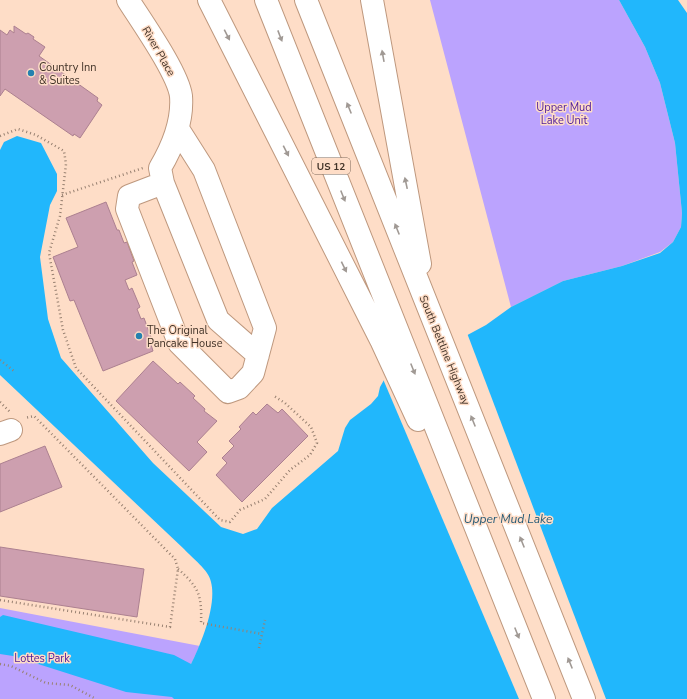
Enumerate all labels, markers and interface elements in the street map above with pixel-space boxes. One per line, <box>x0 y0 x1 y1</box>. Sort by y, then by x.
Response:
street label: River Place <box>138 24 179 79</box>
one-way arrow <box>224 29 230 41</box>
one-way arrow <box>277 31 283 43</box>
one-way arrow <box>379 49 385 62</box>
place label: Country Inn & Suites <box>39 60 96 88</box>
marker: Country Inn & Suites <box>26 68 36 78</box>
park label: Upper Mud Lake Unit <box>536 100 592 128</box>
one-way arrow <box>346 103 352 114</box>
one-way arrow <box>283 145 289 156</box>
road number: US 12 <box>312 158 350 174</box>
one-way arrow <box>403 177 409 189</box>
one-way arrow <box>341 191 347 203</box>
one-way arrow <box>394 224 400 235</box>
one-way arrow <box>341 261 347 273</box>
street label: South Beltline Highway <box>416 293 474 408</box>
place label: The Original Pancake House <box>147 323 223 351</box>
marker: The Original Pancake House <box>134 331 144 341</box>
one-way arrow <box>410 363 416 375</box>
one-way arrow <box>470 415 476 427</box>
water label: Upper Mud Lake <box>464 511 553 527</box>
one-way arrow <box>518 535 524 547</box>
one-way arrow <box>514 627 520 638</box>
park label: Lottes Park <box>14 651 70 666</box>
one-way arrow <box>566 656 572 668</box>

